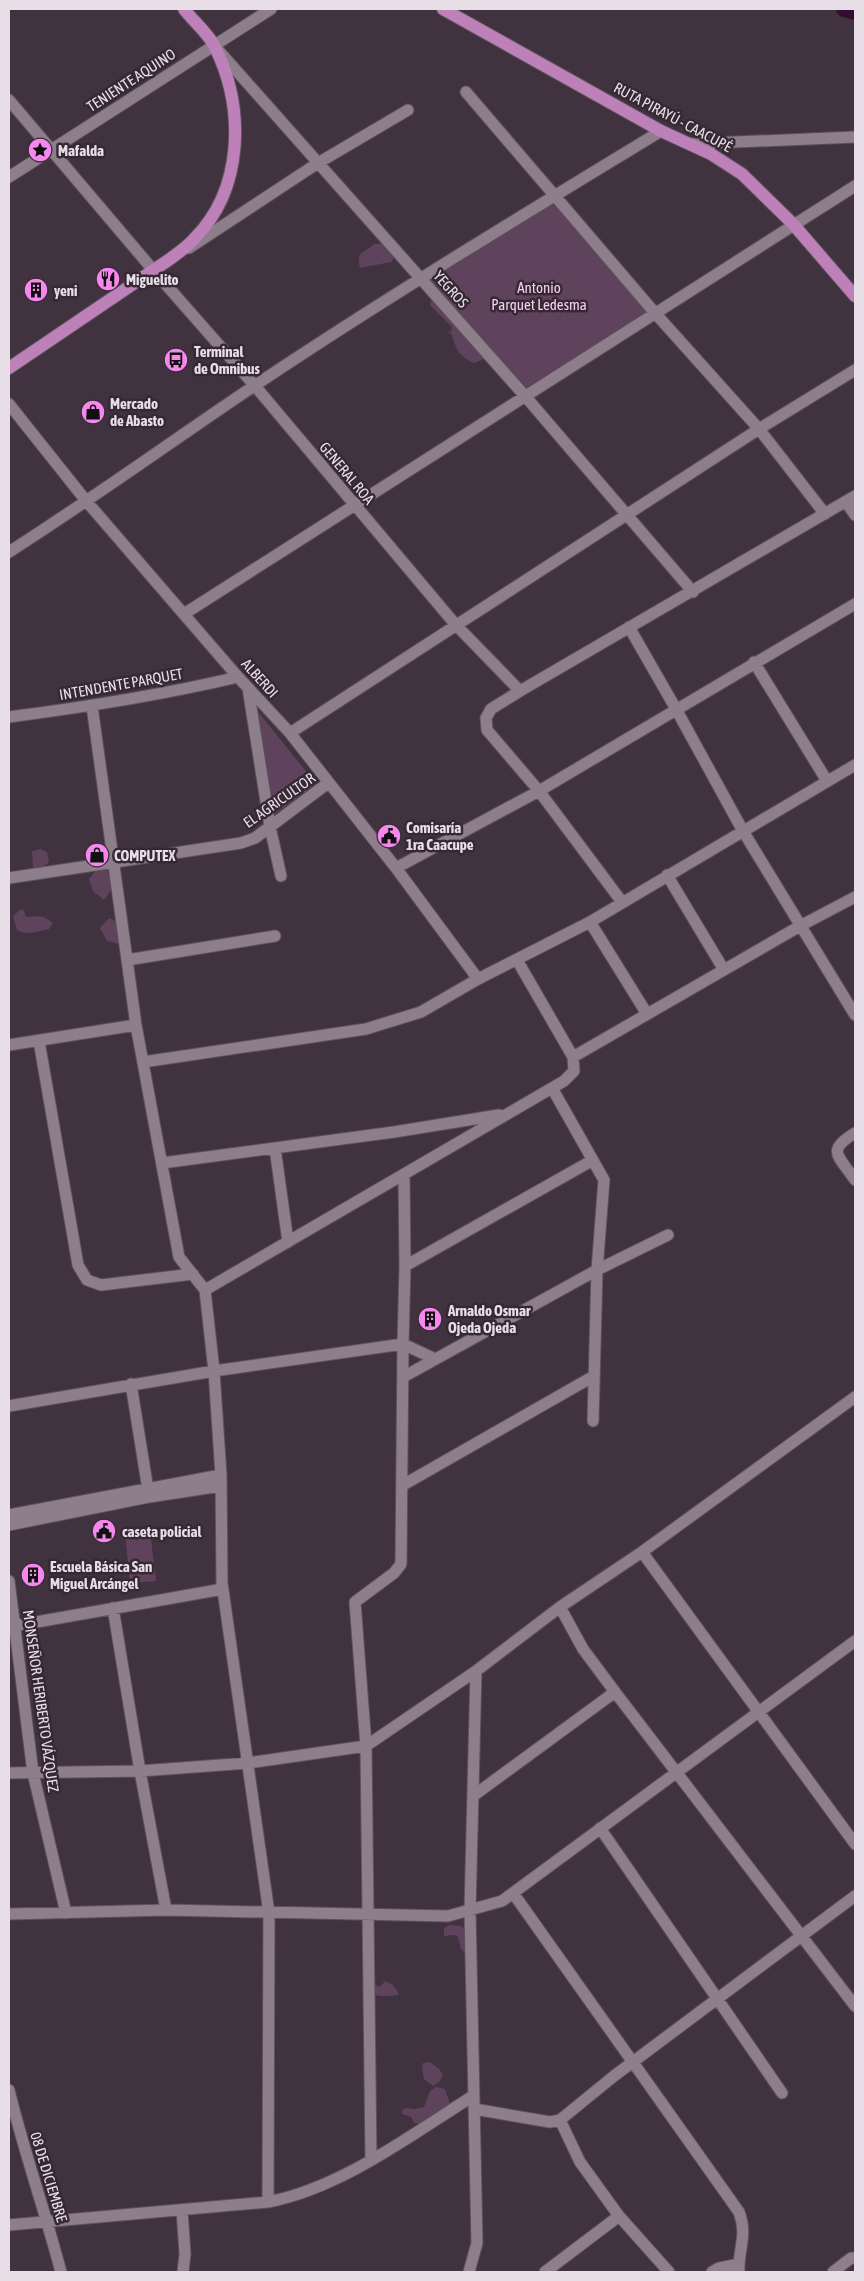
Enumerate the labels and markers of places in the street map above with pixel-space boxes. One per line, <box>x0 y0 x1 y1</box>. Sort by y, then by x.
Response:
place icon: Mafalda <box>27 137 53 163</box>
place label: Mafalda <box>58 142 104 159</box>
restaurant icon: Miguelito <box>95 266 121 292</box>
place label: Miguelito <box>126 271 179 288</box>
building icon: yeni <box>23 277 49 303</box>
place label: yeni <box>54 282 78 299</box>
place label: Terminal de Omnibus <box>194 343 261 377</box>
bus stop icon: Terminal de Omnibus <box>163 347 189 373</box>
place label: Mercado de Abasto <box>110 395 164 429</box>
shop icon: Mercado de Abasto <box>80 399 106 425</box>
place label: Comisaría 1ra Caacupe <box>406 819 474 853</box>
public building icon: Comisaría 1ra Caacupe <box>376 823 402 849</box>
shop icon: COMPUTEX <box>84 842 110 868</box>
place label: COMPUTEX <box>114 847 175 864</box>
place label: Arnaldo Osmar Ojeda Ojeda <box>447 1302 531 1336</box>
building icon: Arnaldo Osmar Ojeda Ojeda <box>417 1306 443 1332</box>
public building icon: caseta policial <box>91 1518 117 1544</box>
place label: caseta policial <box>122 1523 203 1540</box>
place label: Escuela Básica San Miguel Arcángel <box>50 1558 152 1592</box>
building icon: Escuela Básica San Miguel Arcángel <box>20 1562 46 1588</box>

